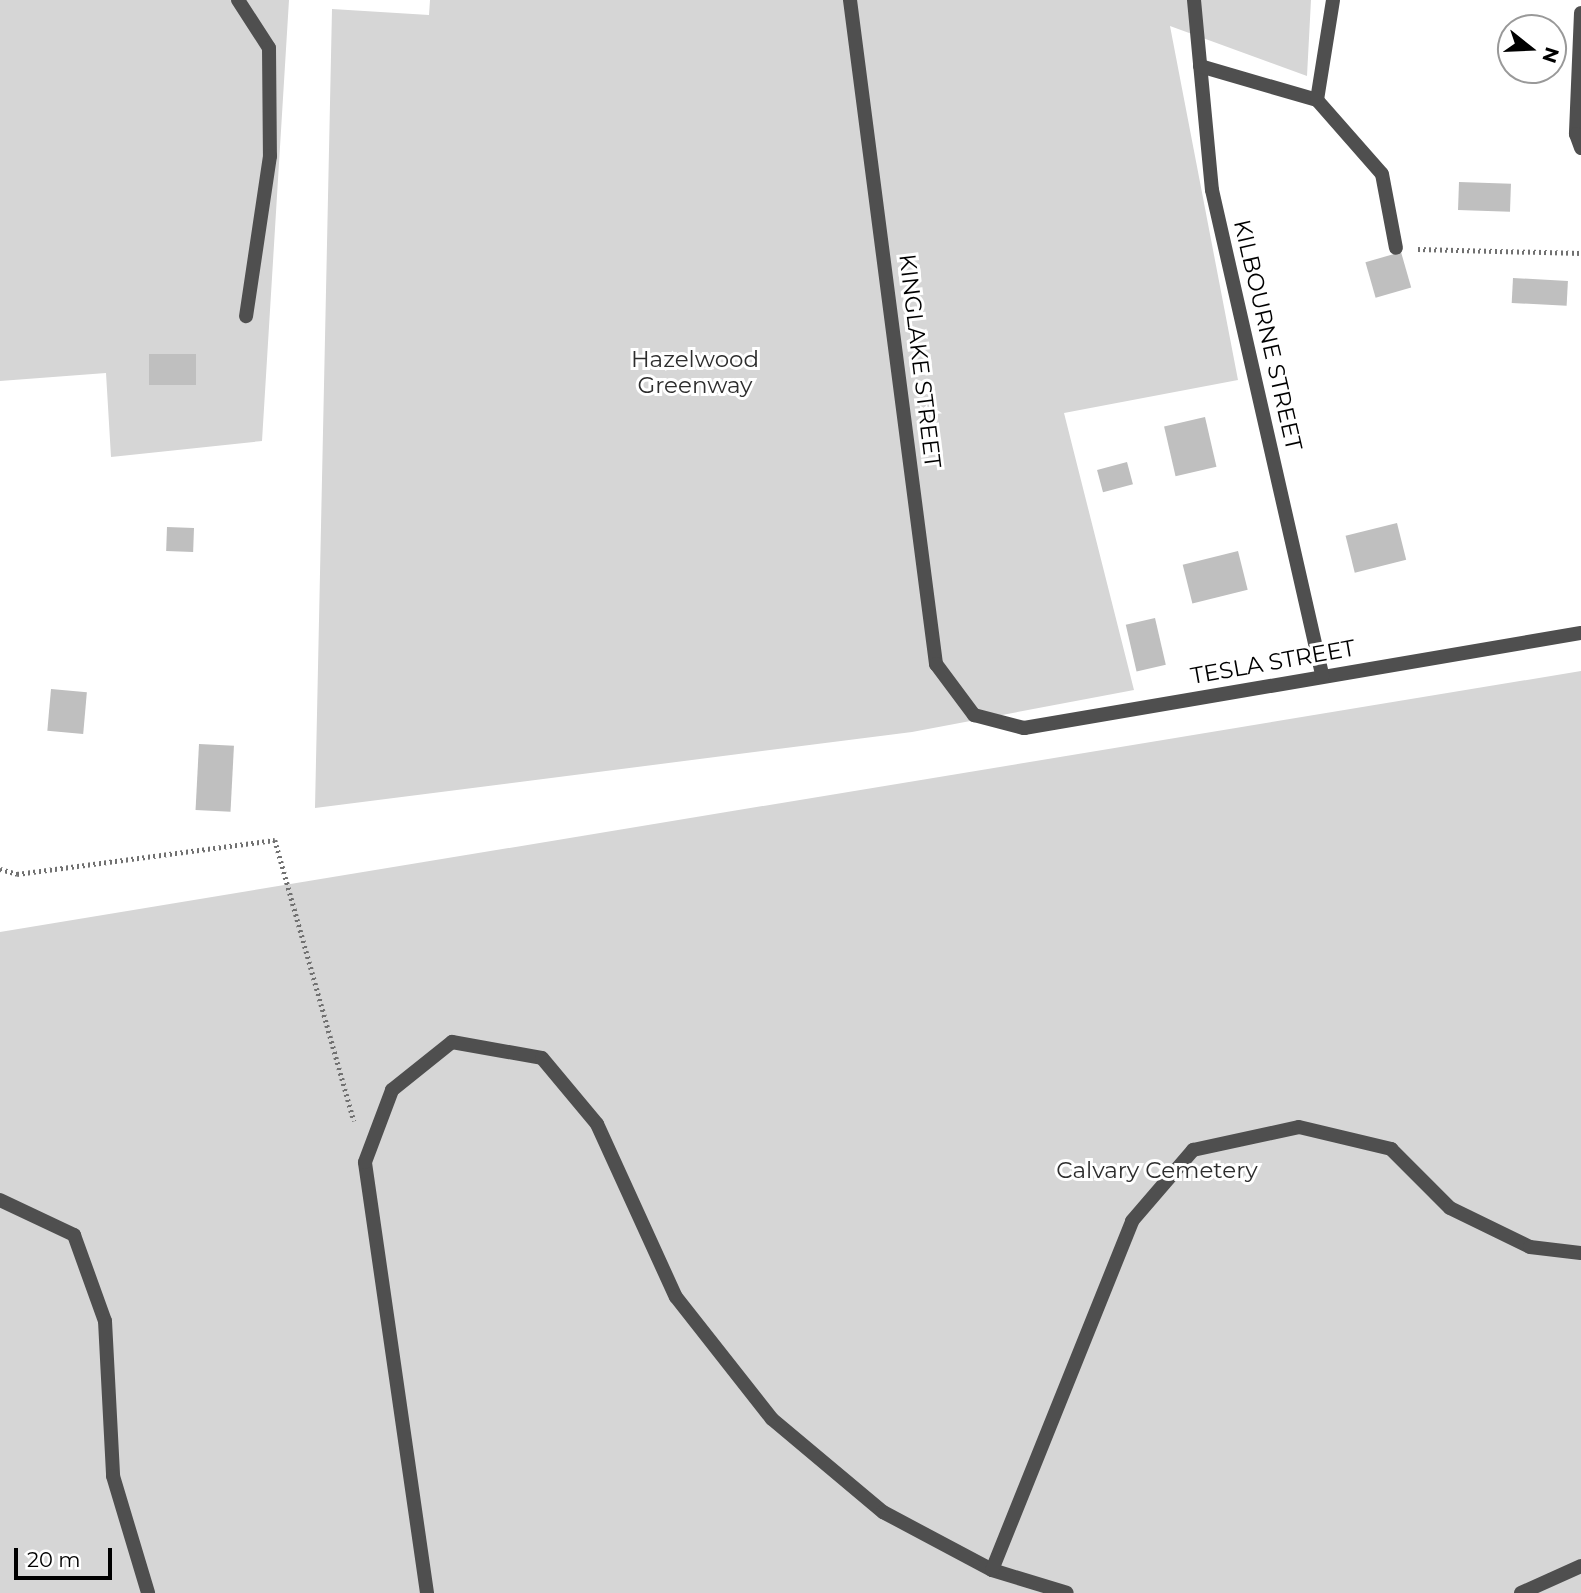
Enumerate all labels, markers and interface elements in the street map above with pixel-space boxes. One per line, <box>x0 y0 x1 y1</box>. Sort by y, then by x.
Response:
north arrow <box>1497 14 1567 84</box>
text: N <box>1537 44 1564 66</box>
street label: KILBOURNE STREET <box>1228 217 1308 453</box>
street label: KINGLAKE STREET <box>893 252 947 470</box>
park label: Hazelwood Greenway <box>631 345 759 399</box>
street label: TESLA STREET <box>1189 634 1357 690</box>
park label: Calvary Cemetery <box>1056 1156 1258 1184</box>
scale bar <box>18 1534 116 1578</box>
text: 20 m <box>27 1547 81 1572</box>

